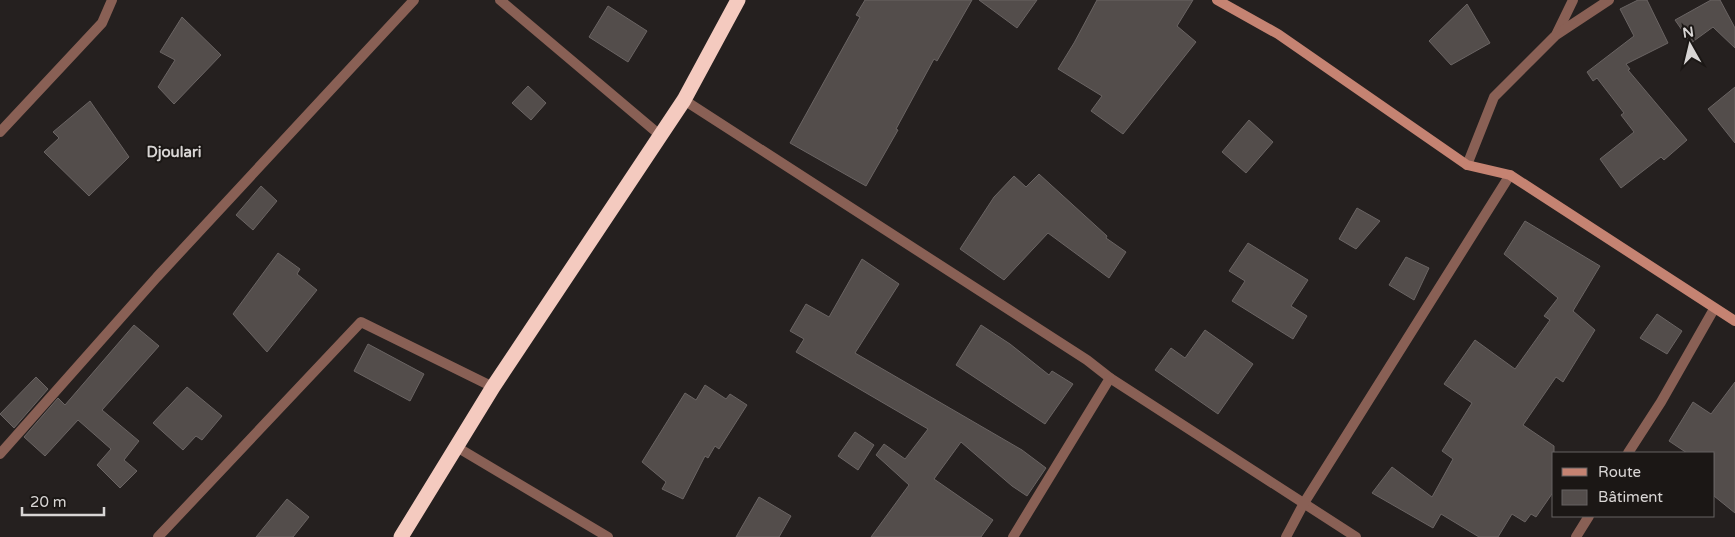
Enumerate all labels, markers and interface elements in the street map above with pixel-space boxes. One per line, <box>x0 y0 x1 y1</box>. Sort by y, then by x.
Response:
north arrow <box>1665 20 1715 70</box>
text: N <box>1682 23 1695 42</box>
district label: Djoulari <box>147 143 201 162</box>
legend <box>1552 452 1715 517</box>
text: Route <box>1598 463 1641 481</box>
scale bar <box>22 484 105 516</box>
text: Bâtiment <box>1598 488 1663 506</box>
text: 20 m <box>30 493 67 511</box>

